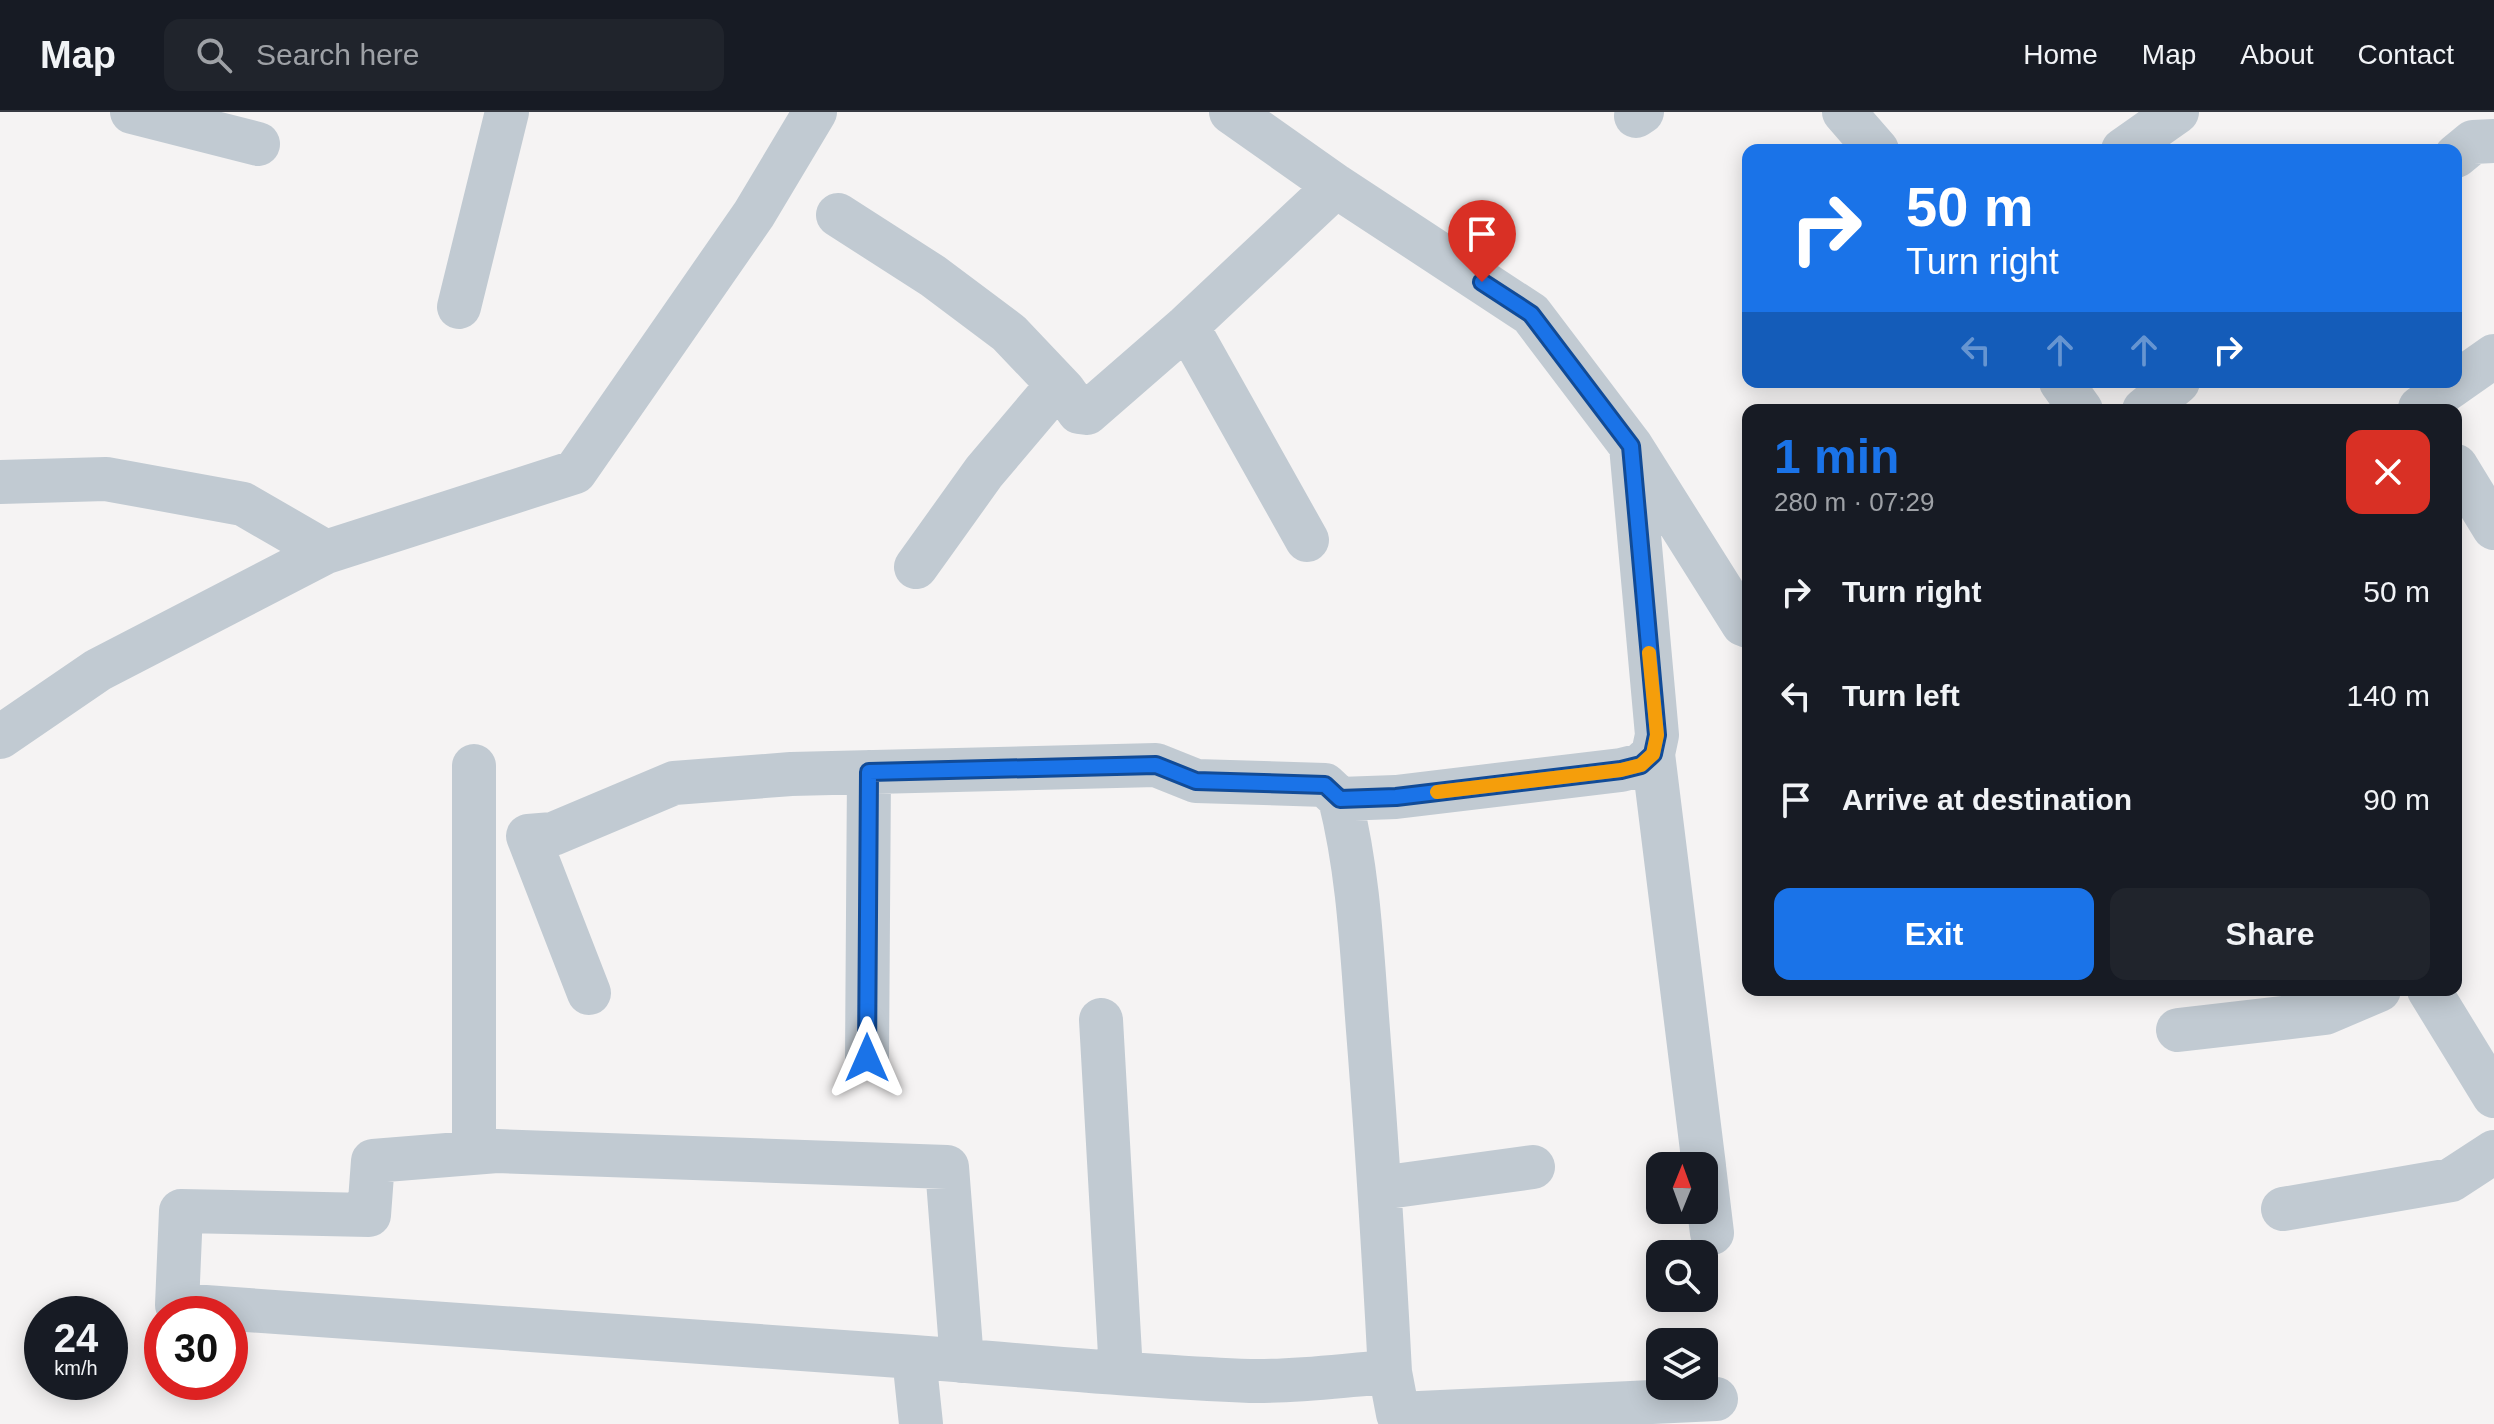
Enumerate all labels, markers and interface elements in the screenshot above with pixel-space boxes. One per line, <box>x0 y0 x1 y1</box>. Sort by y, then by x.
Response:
search box <box>164 19 724 91</box>
icon: search <box>192 33 236 77</box>
text: Map <box>40 34 116 76</box>
text: Search here <box>256 38 419 71</box>
text: Home <box>2023 39 2098 70</box>
text: Map <box>2142 39 2196 70</box>
text: About <box>2240 39 2314 70</box>
text: Contact <box>2358 39 2454 70</box>
text: 50 m <box>1906 175 2034 238</box>
icon: right <box>1774 176 1878 280</box>
pin <box>1448 200 1516 282</box>
icon: arrive <box>1460 212 1504 256</box>
text: Turn right <box>1906 241 2059 282</box>
icon: left <box>1954 328 1998 372</box>
icon: ahead <box>2038 328 2082 372</box>
icon: ahead <box>2122 328 2166 372</box>
icon: right <box>2206 328 2250 372</box>
text: 1 min <box>1774 430 1899 483</box>
button: close <box>2346 430 2430 514</box>
text: 280 m · 07:29 <box>1774 487 1934 517</box>
icon: right <box>1774 570 1818 614</box>
text: Turn right <box>1842 575 1981 608</box>
text: 50 m <box>2363 575 2430 608</box>
icon: left <box>1774 674 1818 718</box>
text: Turn left <box>1842 679 1960 712</box>
text: 140 m <box>2347 679 2430 712</box>
icon: arrive <box>1774 778 1818 822</box>
text: Arrive at destination <box>1842 783 2132 816</box>
text: 90 m <box>2363 783 2430 816</box>
button: Exit <box>1774 888 2094 980</box>
button: Share <box>2110 888 2430 980</box>
position arrow <box>825 1016 909 1100</box>
north arrow <box>1646 1152 1718 1224</box>
map controls <box>1646 1152 1718 1400</box>
button: search <box>1646 1240 1718 1312</box>
speed limit sign: 30 <box>144 1296 248 1400</box>
text: 24 <box>54 1316 98 1360</box>
button: layers <box>1646 1328 1718 1400</box>
text: km/h <box>54 1357 98 1379</box>

